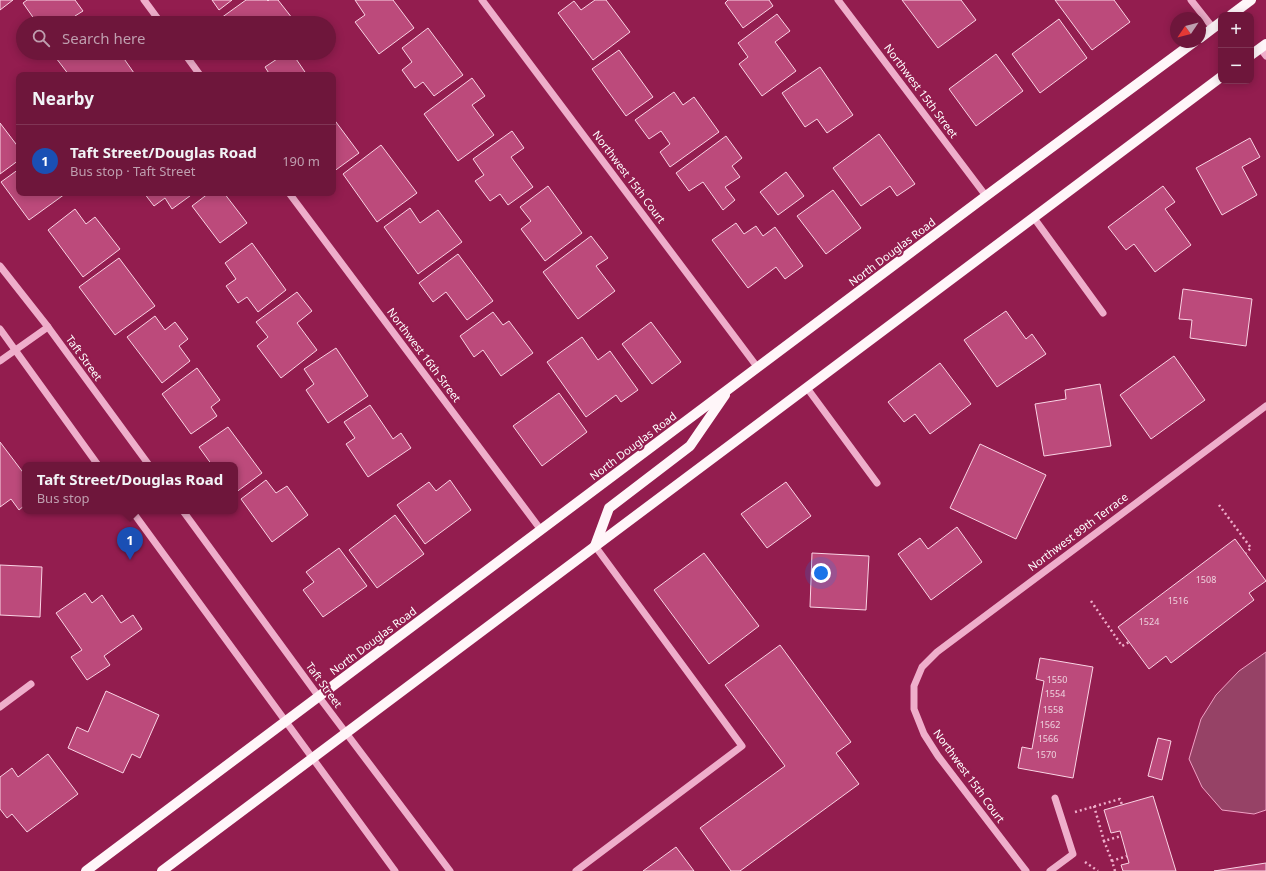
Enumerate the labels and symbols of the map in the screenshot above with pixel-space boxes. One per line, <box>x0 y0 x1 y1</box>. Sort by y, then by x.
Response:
north arrow <box>1170 12 1206 48</box>
street label: Northwest 15th Street <box>881 41 962 141</box>
street label: Northwest 15th Court <box>590 127 669 226</box>
street label: North Douglas Road <box>845 214 938 289</box>
street label: Northwest 16th Street <box>384 305 465 405</box>
street label: Taft Street <box>63 332 106 383</box>
street label: North Douglas Road <box>586 408 679 483</box>
street label: Northwest 89th Terrace <box>1025 489 1131 574</box>
pin: 1 <box>117 527 143 560</box>
your location <box>811 563 831 583</box>
house number: 1508 <box>1196 573 1216 586</box>
house number: 1516 <box>1168 594 1188 607</box>
street label: North Douglas Road <box>326 603 419 678</box>
house number: 1524 <box>1139 615 1159 628</box>
street label: Taft Street <box>303 659 346 710</box>
house number: 1550 <box>1047 673 1067 686</box>
house number: 1554 <box>1045 687 1065 700</box>
house number: 1558 <box>1043 703 1063 716</box>
house number: 1562 <box>1040 718 1060 731</box>
street label: Northwest 15th Court <box>930 726 1009 826</box>
house number: 1566 <box>1038 732 1058 745</box>
house number: 1570 <box>1036 748 1056 761</box>

